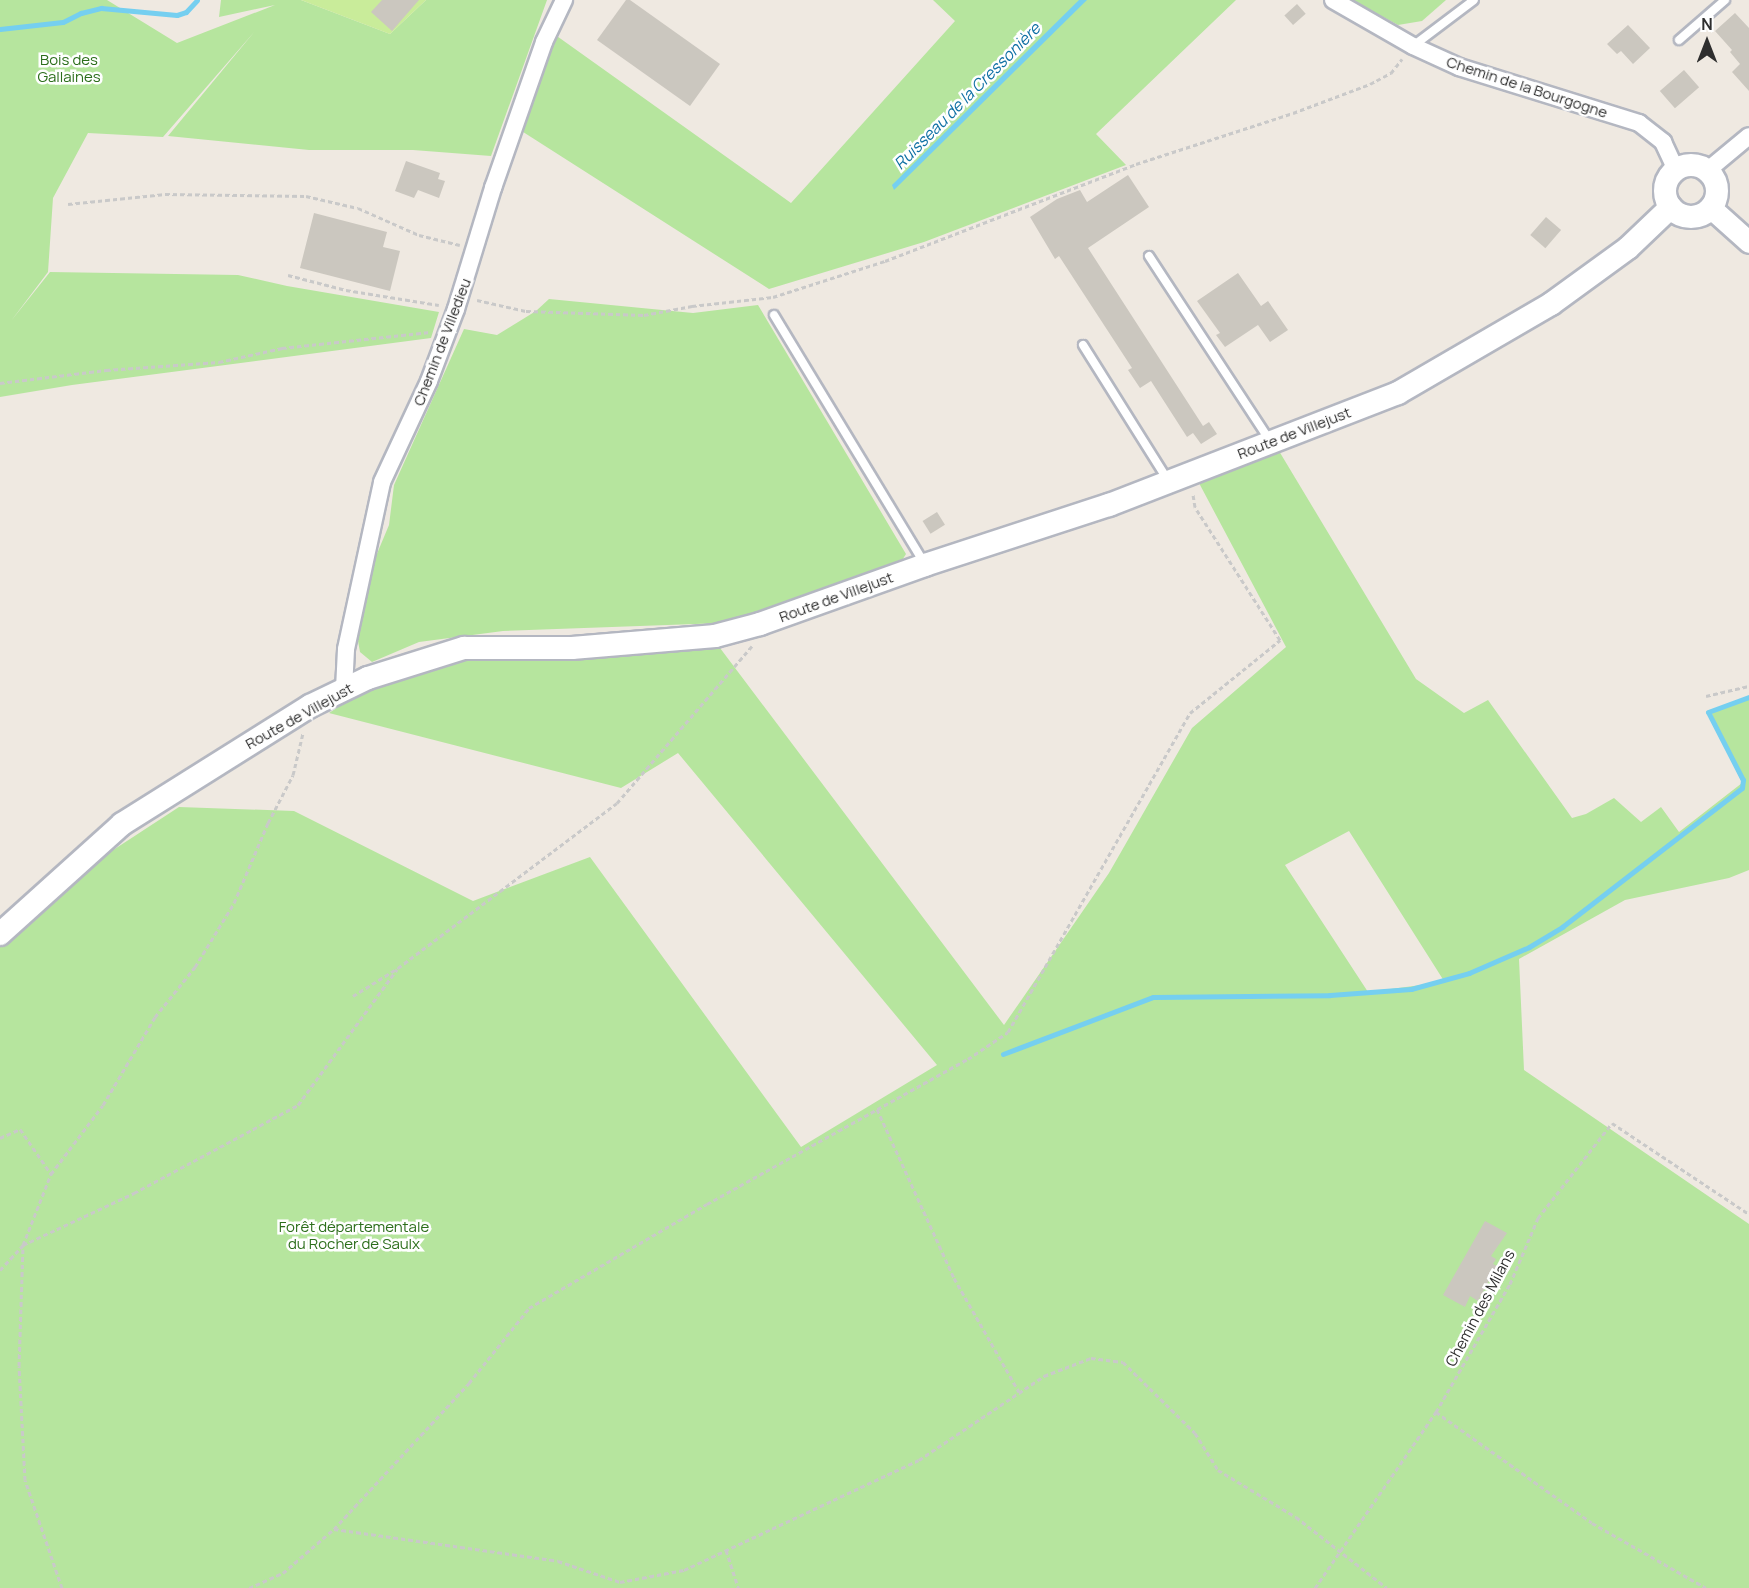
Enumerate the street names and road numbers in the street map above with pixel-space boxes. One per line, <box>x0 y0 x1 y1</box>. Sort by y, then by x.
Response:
street label: Chemin de la Bourgogne <box>1444 52 1610 122</box>
street label: Chemin de Villedieu <box>409 276 475 408</box>
street label: Route de Villejust <box>1235 403 1353 463</box>
street label: Route de Villejust <box>777 568 895 626</box>
street label: Route de Villejust <box>242 679 356 753</box>
street label: Chemin des Milans <box>1442 1247 1518 1369</box>

